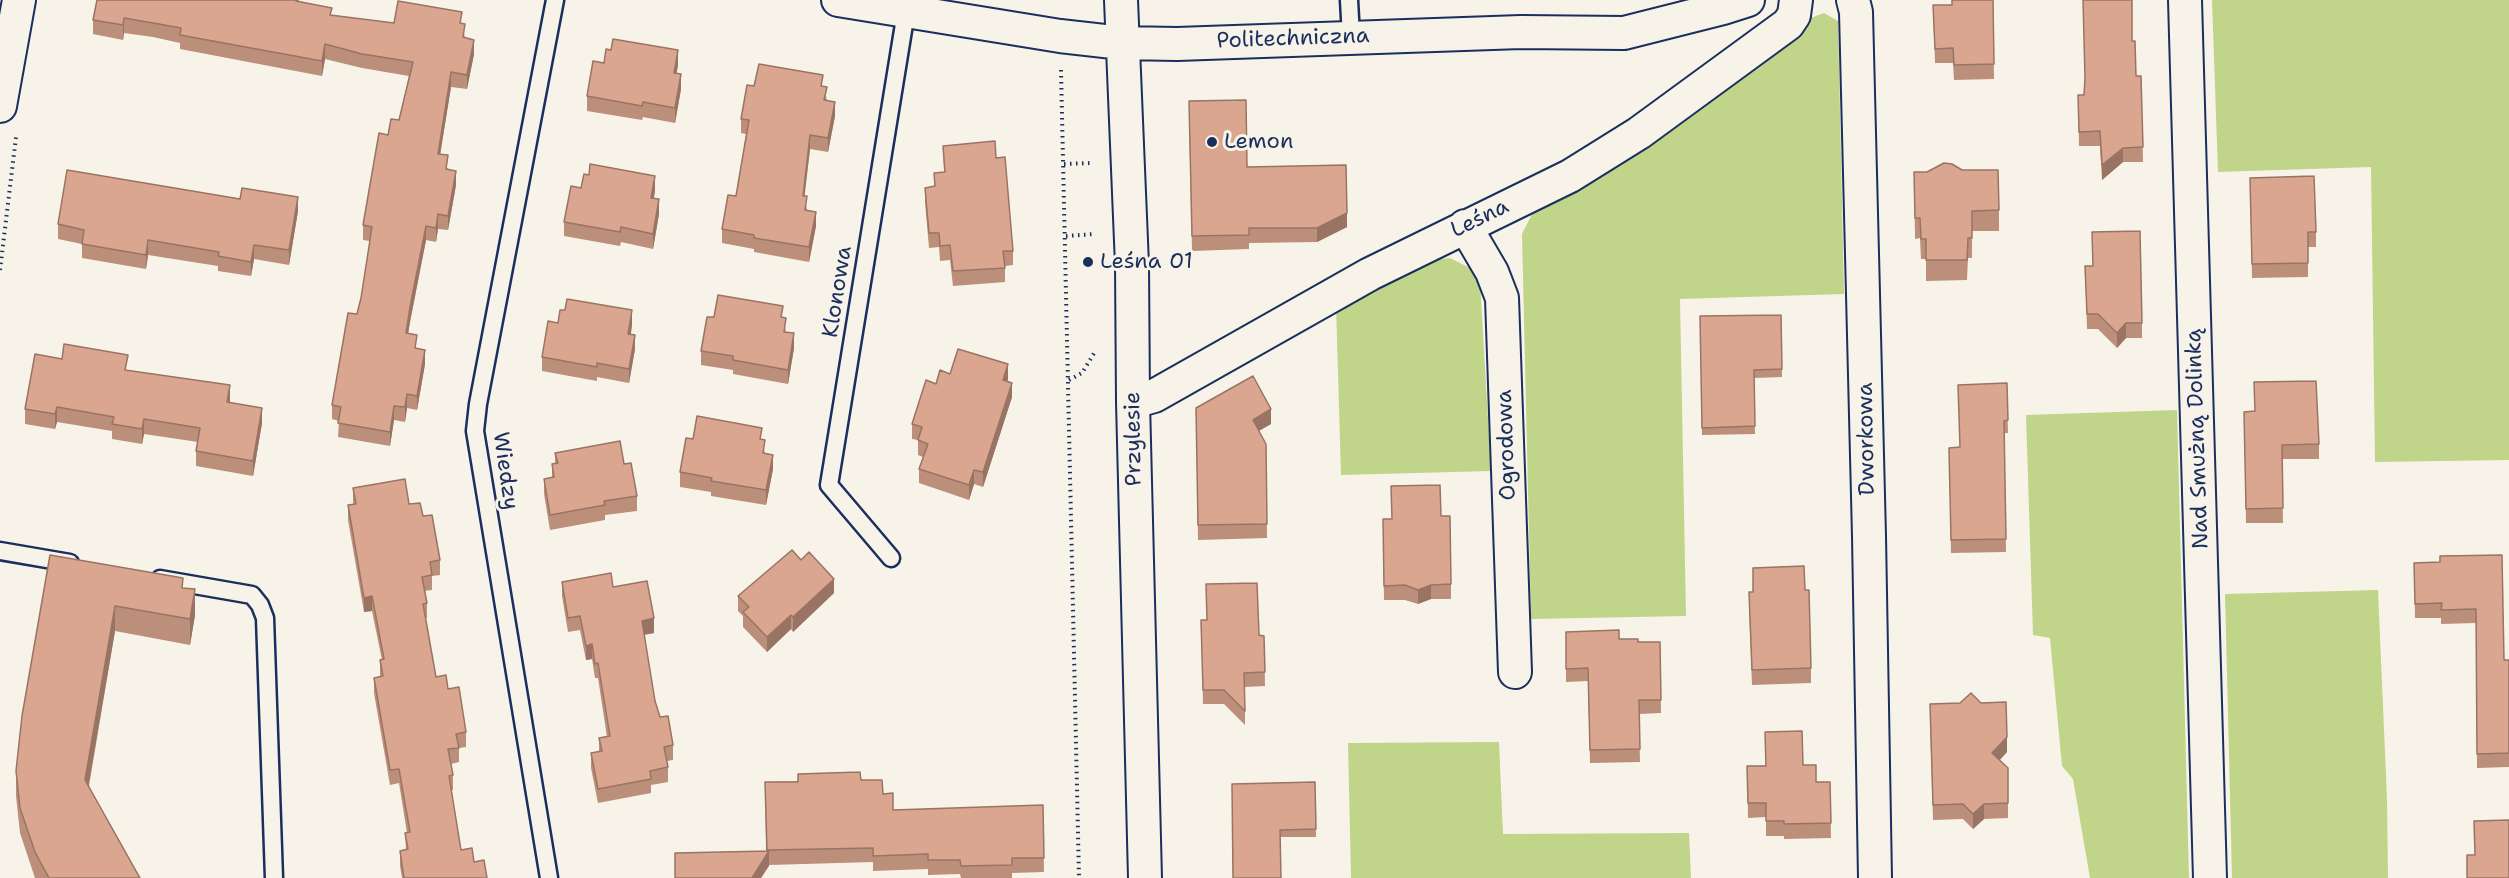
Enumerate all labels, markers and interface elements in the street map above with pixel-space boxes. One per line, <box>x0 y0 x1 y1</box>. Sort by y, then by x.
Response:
street label: Politechniczna <box>1216 23 1370 55</box>
place label: Lemon <box>1224 129 1293 155</box>
marker: Lemon <box>1205 135 1219 149</box>
street label: Leśna <box>1447 194 1513 244</box>
street label: Klonowa <box>818 244 858 340</box>
place label: Leśna 01 <box>1100 249 1193 275</box>
marker: Leśna 01 <box>1081 255 1095 269</box>
street label: Nad Smużną Dolinką <box>2181 328 2215 550</box>
street label: Dworkowa <box>1853 382 1881 496</box>
street label: Ogrodowa <box>1492 389 1522 501</box>
street label: Przylesie <box>1120 392 1148 486</box>
street label: Wiedzy <box>486 430 524 512</box>

